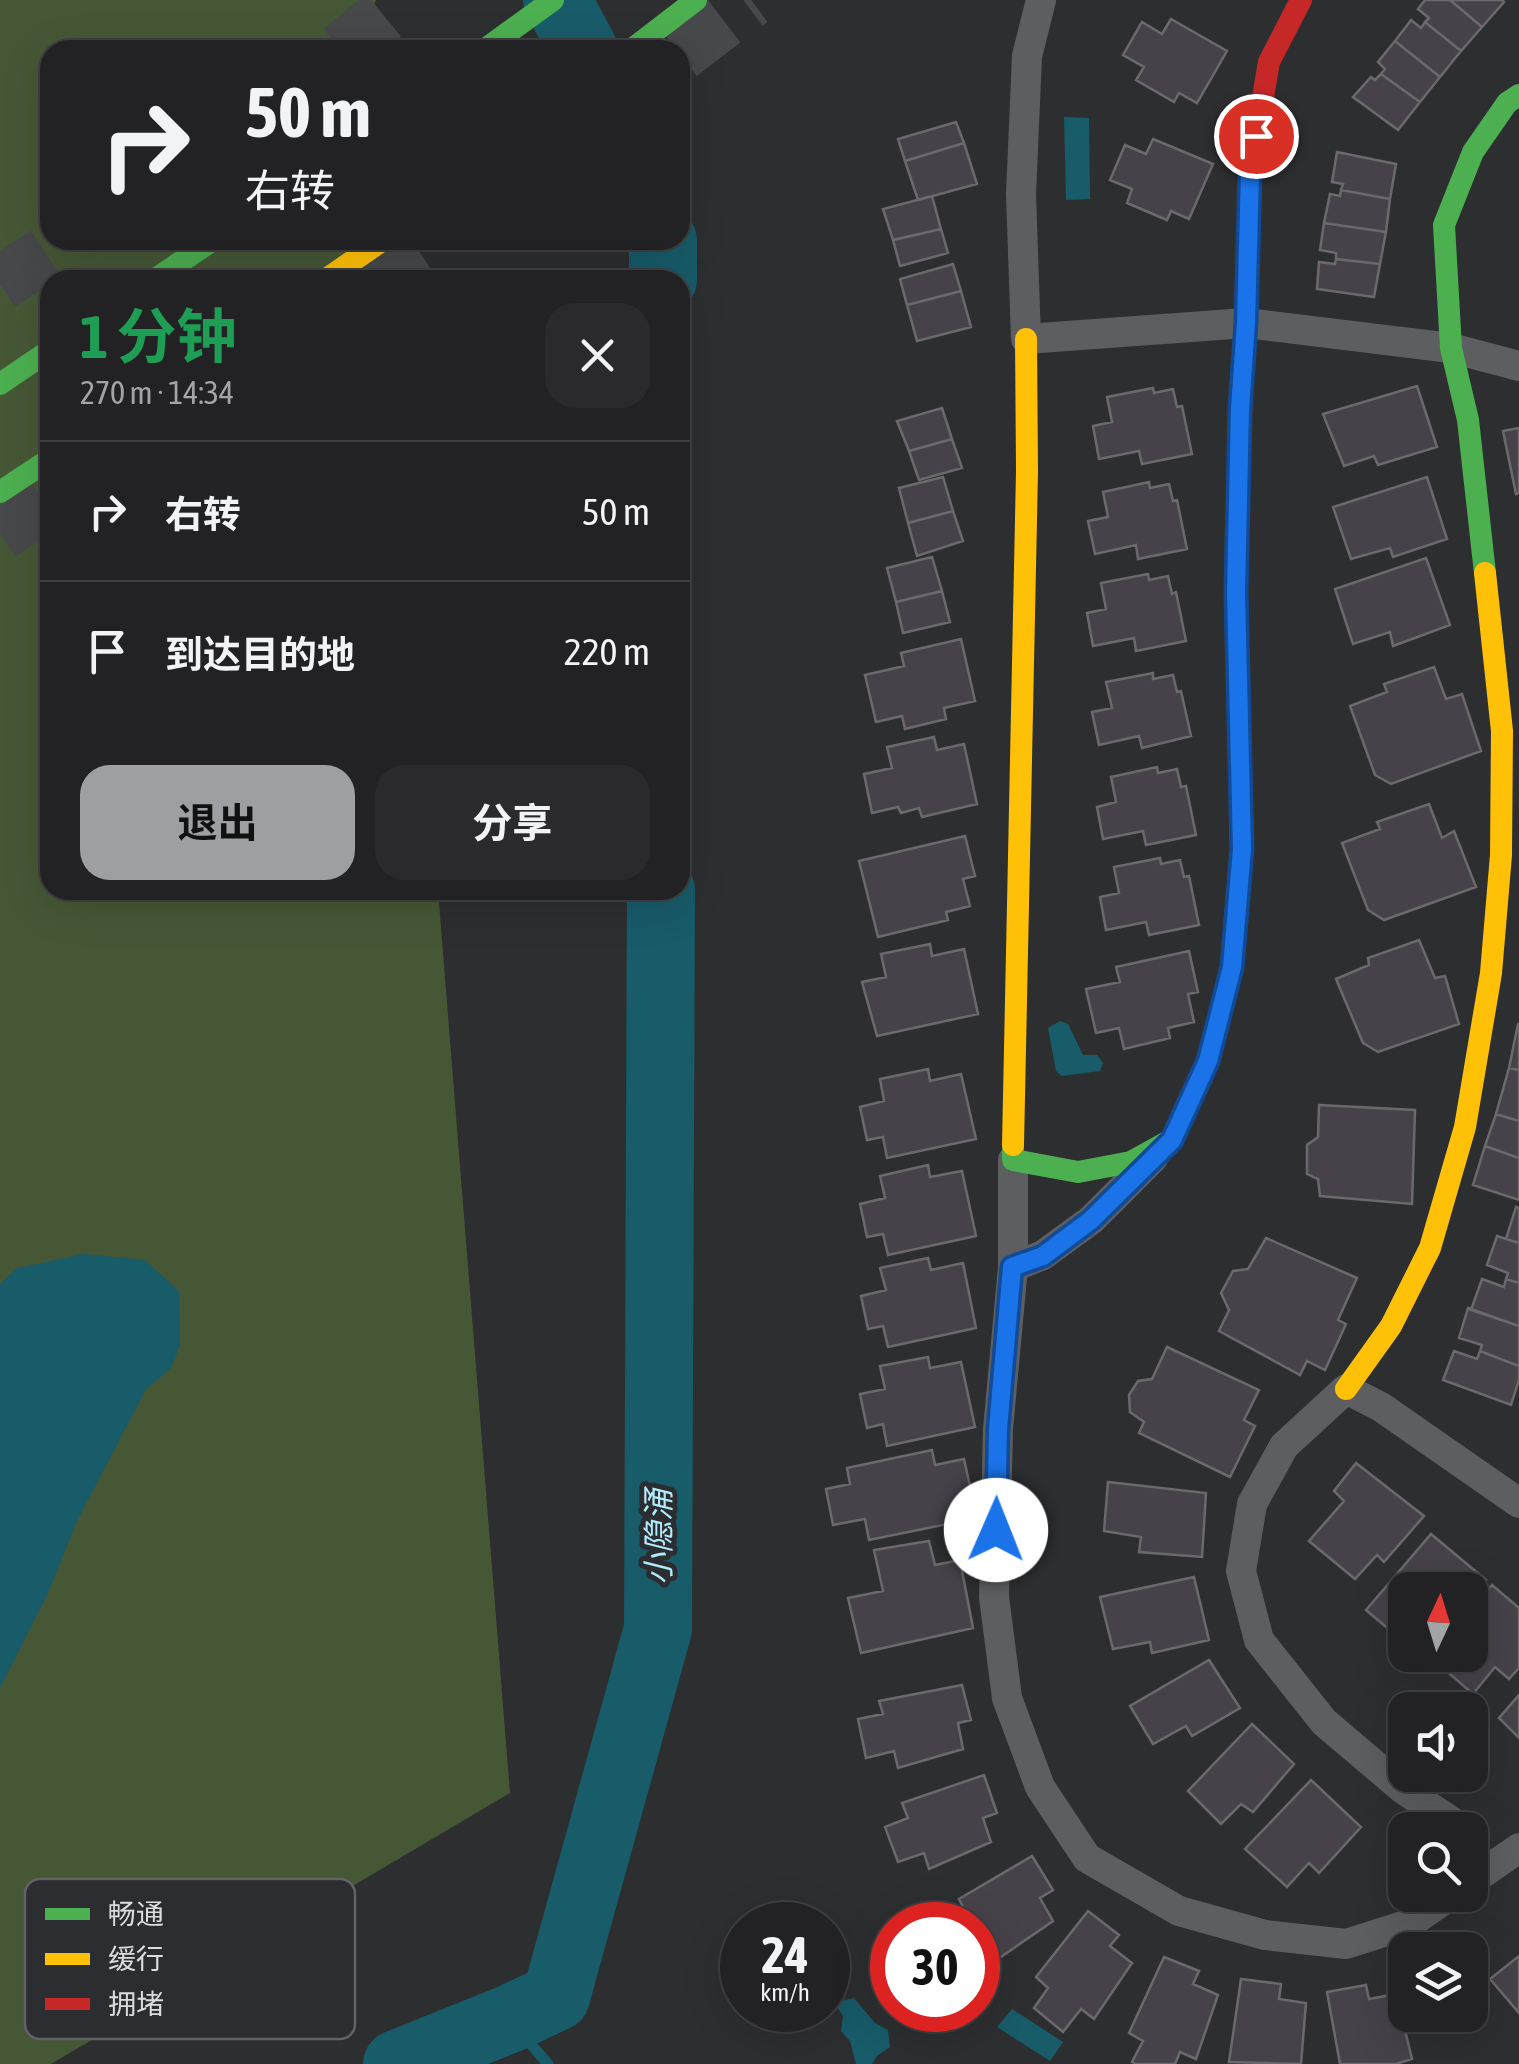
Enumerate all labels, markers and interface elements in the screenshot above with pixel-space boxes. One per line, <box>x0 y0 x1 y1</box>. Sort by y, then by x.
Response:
text: 50 m <box>245 72 371 152</box>
icon: right <box>80 80 210 210</box>
pin <box>1214 94 1299 179</box>
icon: arrive <box>1229 109 1284 164</box>
text: 右转 <box>245 165 335 217</box>
text: 1 分钟 <box>80 302 236 371</box>
button: close <box>545 303 650 408</box>
text: 270 m · 14:34 <box>80 374 234 411</box>
icon: right <box>80 484 135 539</box>
text: 50 m <box>582 490 650 533</box>
text: 右转 <box>165 493 241 536</box>
icon: arrive <box>80 624 135 679</box>
text: 220 m <box>564 630 650 673</box>
text: 到达目的地 <box>165 633 355 676</box>
button: 退出 <box>80 765 355 880</box>
button: 分享 <box>375 765 650 880</box>
position arrow <box>944 1478 1048 1582</box>
water label: 小隐涌 <box>640 1486 677 1585</box>
north arrow <box>1388 1572 1488 1672</box>
map controls <box>1388 1572 1488 2032</box>
button: sound <box>1388 1692 1488 1792</box>
button: search <box>1388 1812 1488 1912</box>
legend <box>25 1879 355 2039</box>
text: 畅通 <box>108 1898 164 1930</box>
speed limit sign: 30 <box>870 1902 1000 2032</box>
text: 24 <box>761 1926 808 1984</box>
button: layers <box>1388 1932 1488 2032</box>
text: 缓行 <box>108 1943 164 1975</box>
text: km/h <box>760 1978 810 2006</box>
text: 拥堵 <box>108 1988 164 2020</box>

